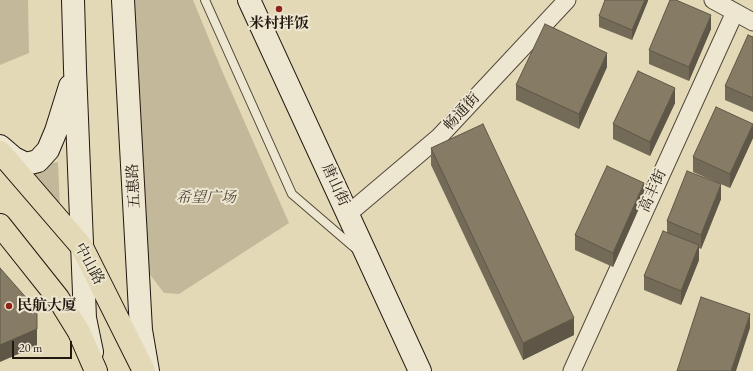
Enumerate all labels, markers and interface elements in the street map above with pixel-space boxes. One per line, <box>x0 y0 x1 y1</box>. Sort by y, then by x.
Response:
marker: 米村拌饭 <box>274 4 284 14</box>
place label: 米村拌饭 <box>249 15 309 33</box>
street label: 畅通街 <box>440 89 484 135</box>
street label: 唐山街 <box>317 161 353 209</box>
street label: 五惠路 <box>124 163 144 209</box>
street label: 高丰街 <box>636 167 670 215</box>
park label: 希望广场 <box>176 189 236 207</box>
street label: 中山路 <box>70 240 108 288</box>
place label: 民航大厦 <box>17 297 77 315</box>
marker: 民航大厦 <box>4 301 14 311</box>
scale bar <box>14 333 74 359</box>
text: 20 m <box>19 340 42 356</box>

